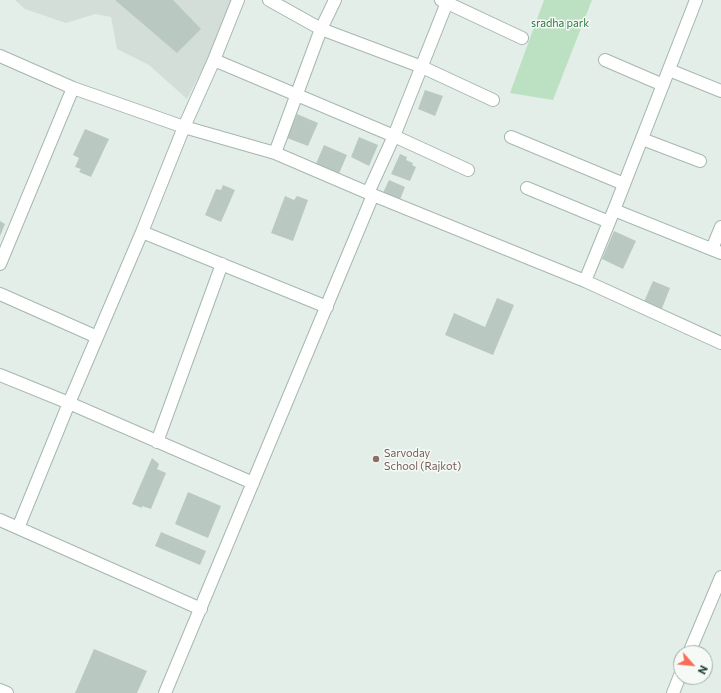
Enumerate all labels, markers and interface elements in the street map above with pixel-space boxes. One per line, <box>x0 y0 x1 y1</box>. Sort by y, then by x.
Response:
park label: sradha park <box>531 16 589 30</box>
place label: Sarvoday School (Rajkot) <box>384 446 461 472</box>
marker: Sarvoday School (Rajkot) <box>371 454 381 464</box>
north arrow <box>673 645 713 685</box>
text: N <box>696 664 711 677</box>

